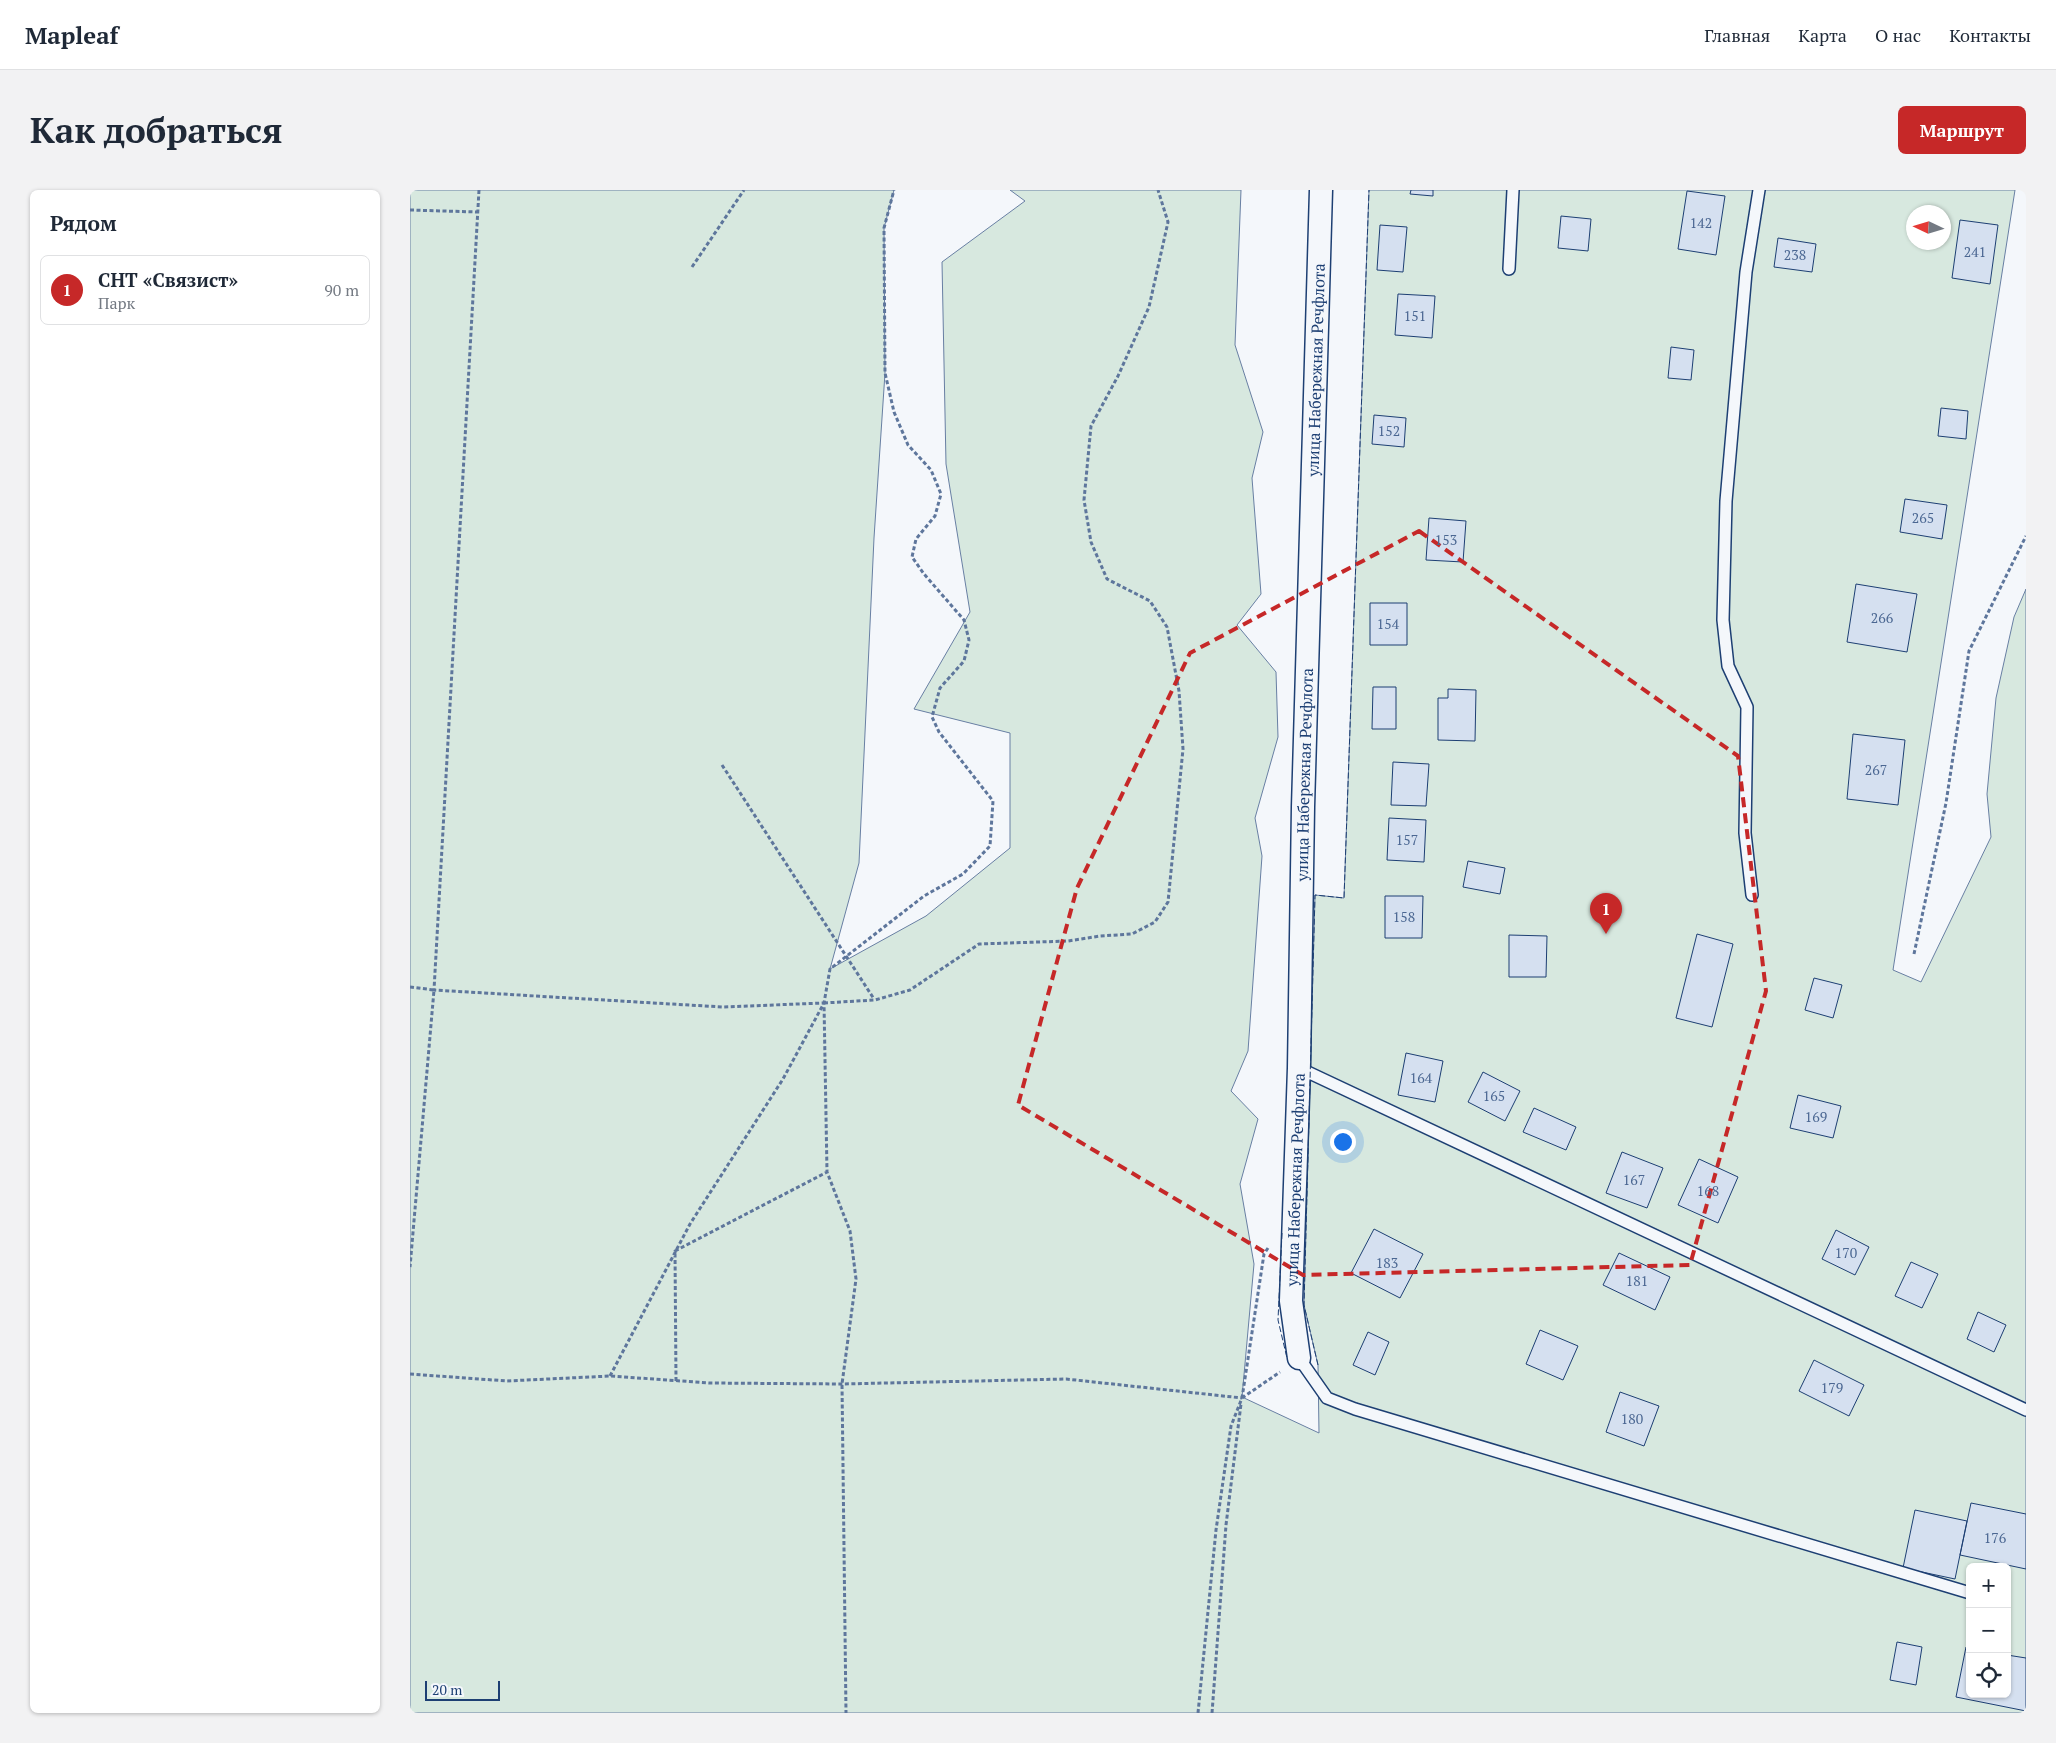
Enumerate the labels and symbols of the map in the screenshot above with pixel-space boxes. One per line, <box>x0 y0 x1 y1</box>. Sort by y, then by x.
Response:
north arrow <box>1906 205 1951 250</box>
house number: 142 <box>1690 213 1712 232</box>
house number: 241 <box>1964 242 1986 261</box>
house number: 238 <box>1784 245 1806 264</box>
street label: улица Набережная Речфлота <box>1302 263 1330 478</box>
house number: 151 <box>1404 306 1426 325</box>
house number: 152 <box>1378 421 1400 440</box>
house number: 265 <box>1912 508 1934 527</box>
house number: 153 <box>1435 530 1457 549</box>
house number: 266 <box>1871 608 1894 627</box>
house number: 154 <box>1377 614 1400 633</box>
street label: улица Набережная Речфлота <box>1291 668 1318 883</box>
house number: 267 <box>1865 760 1887 779</box>
house number: 157 <box>1396 830 1418 849</box>
pin: 1 <box>1590 893 1622 934</box>
house number: 158 <box>1393 907 1415 926</box>
house number: 164 <box>1410 1068 1433 1087</box>
street label: улица Набережная Речфлота <box>1280 1073 1310 1288</box>
house number: 165 <box>1483 1086 1505 1105</box>
house number: 169 <box>1805 1107 1827 1126</box>
your location <box>1330 1129 1356 1155</box>
house number: 167 <box>1623 1170 1645 1189</box>
house number: 168 <box>1697 1181 1719 1200</box>
house number: 170 <box>1835 1243 1857 1262</box>
house number: 183 <box>1376 1253 1398 1272</box>
house number: 181 <box>1626 1271 1648 1290</box>
house number: 179 <box>1821 1378 1843 1397</box>
house number: 180 <box>1621 1409 1643 1428</box>
house number: 176 <box>1984 1528 2007 1547</box>
scale bar <box>425 1678 500 1701</box>

